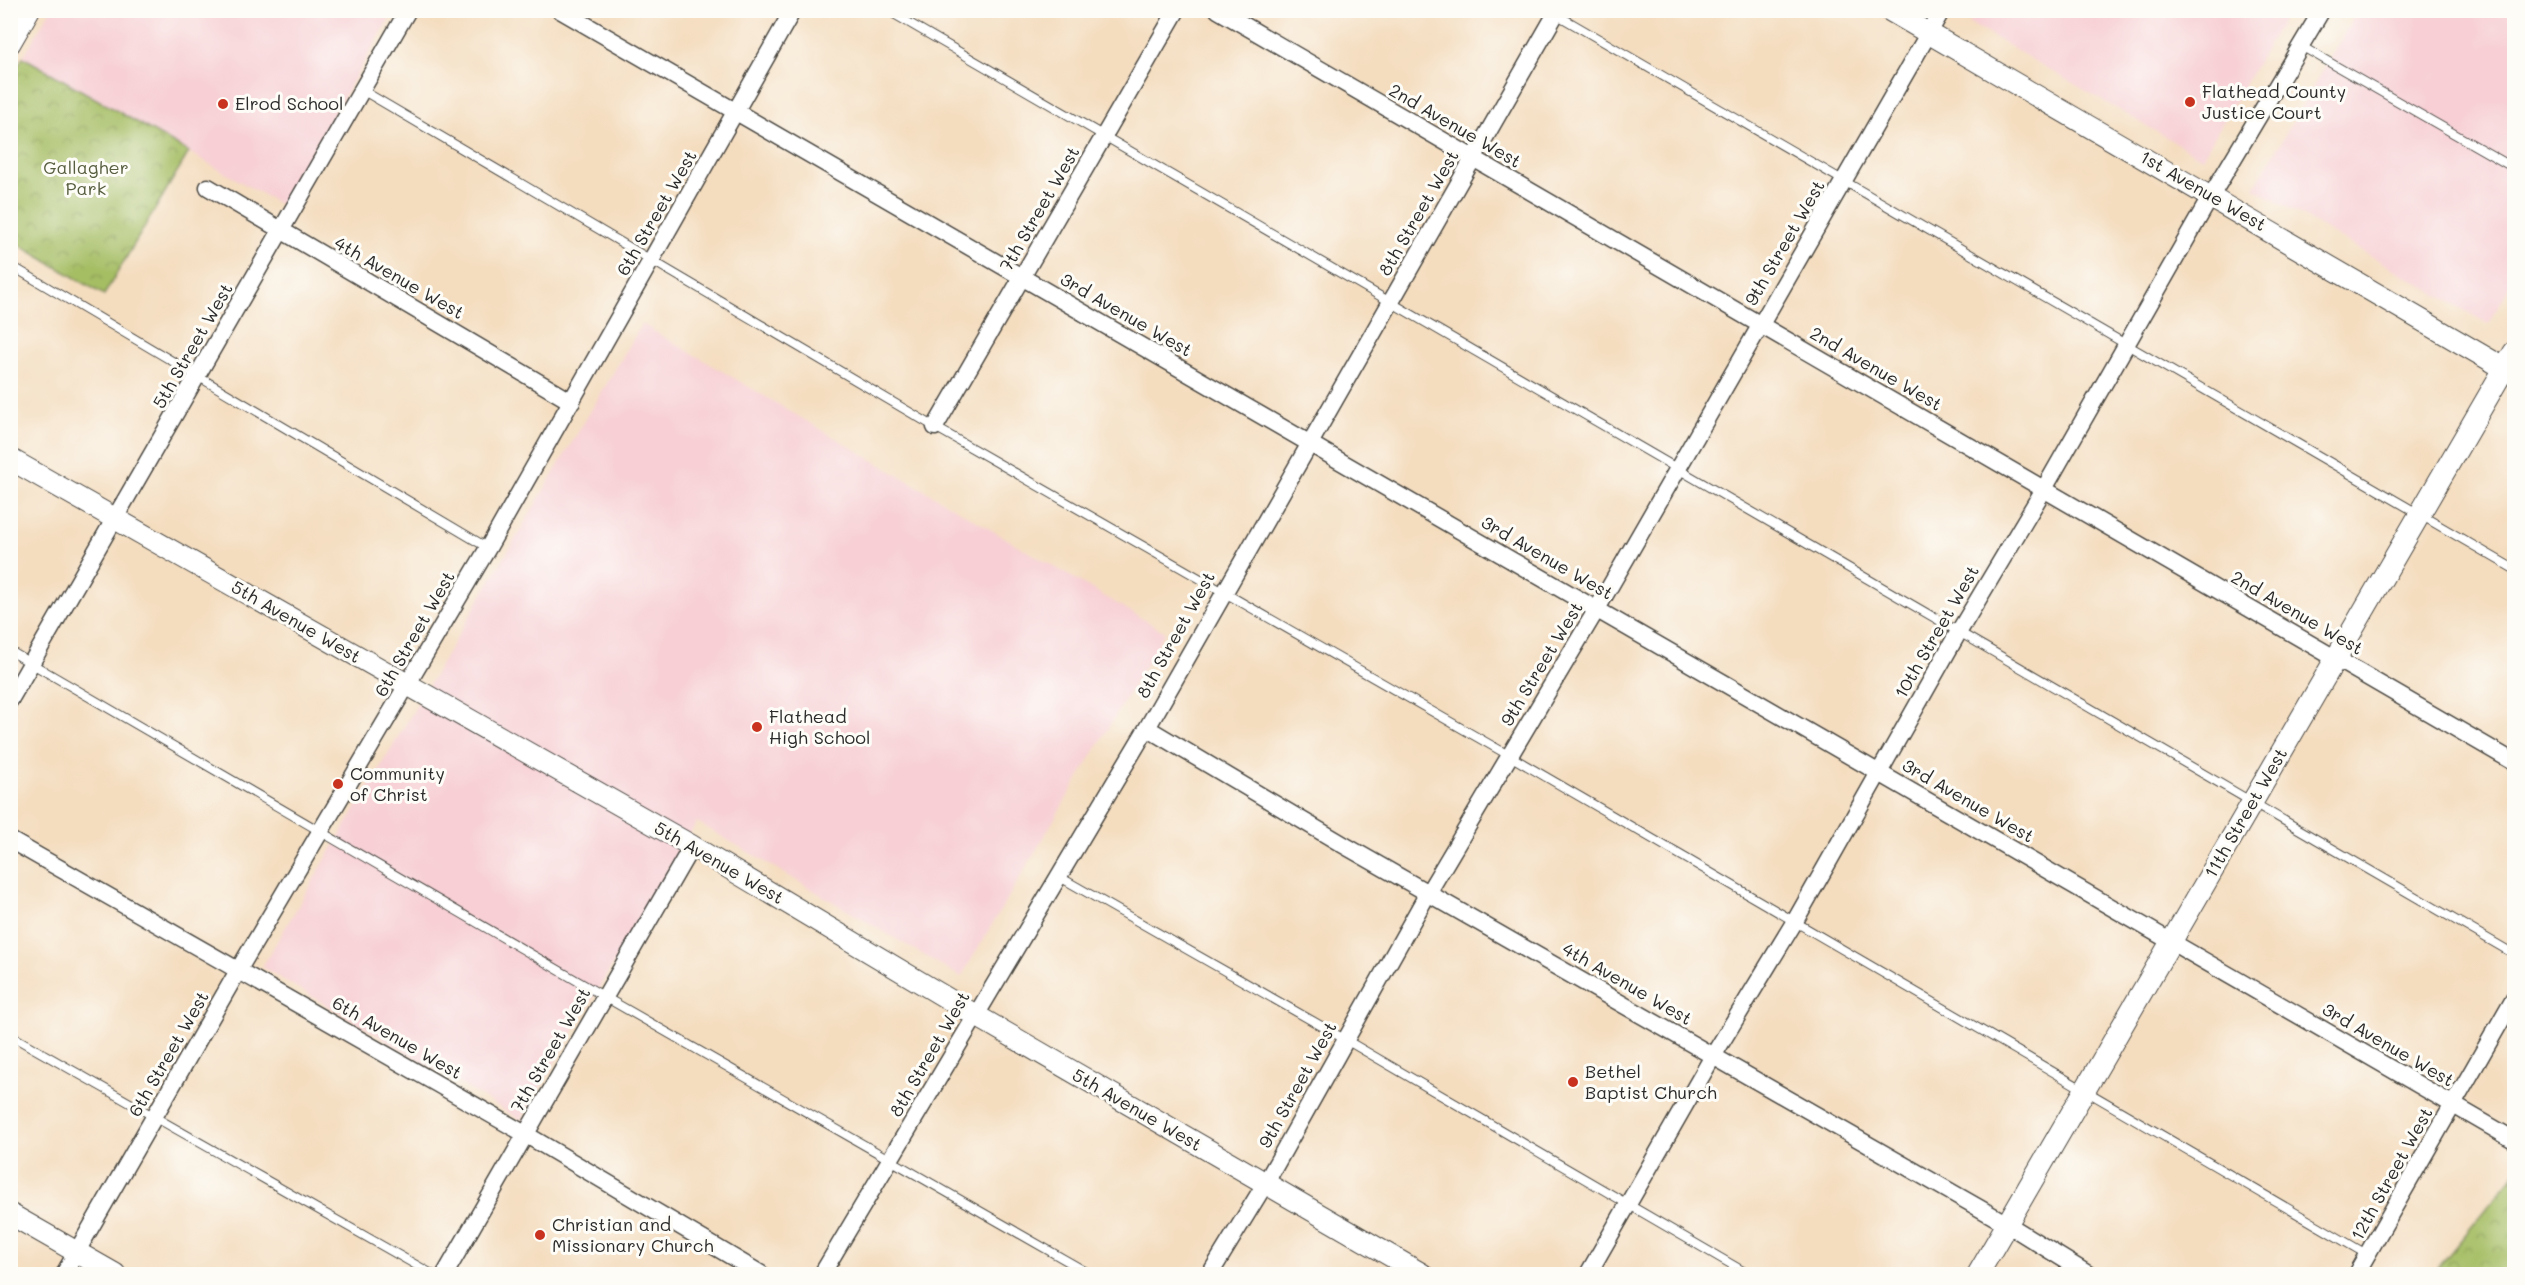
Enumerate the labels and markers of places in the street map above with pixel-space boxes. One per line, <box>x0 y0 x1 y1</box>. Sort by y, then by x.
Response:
place label: Flathead County Justice Court <box>2202 79 2346 124</box>
place label: Elrod School <box>235 91 343 115</box>
marker: Flathead County Justice Court <box>2183 95 2197 109</box>
marker: Elrod School <box>216 97 230 111</box>
place label: Flathead High School <box>769 704 870 749</box>
marker: Flathead High School <box>750 720 764 734</box>
place label: Community of Christ <box>350 761 445 806</box>
marker: Community of Christ <box>331 777 345 791</box>
place label: Bethel Baptist Church <box>1585 1059 1717 1104</box>
marker: Bethel Baptist Church <box>1566 1075 1580 1089</box>
place label: Christian and Missionary Church <box>552 1212 714 1257</box>
marker: Christian and Missionary Church <box>533 1228 547 1242</box>

